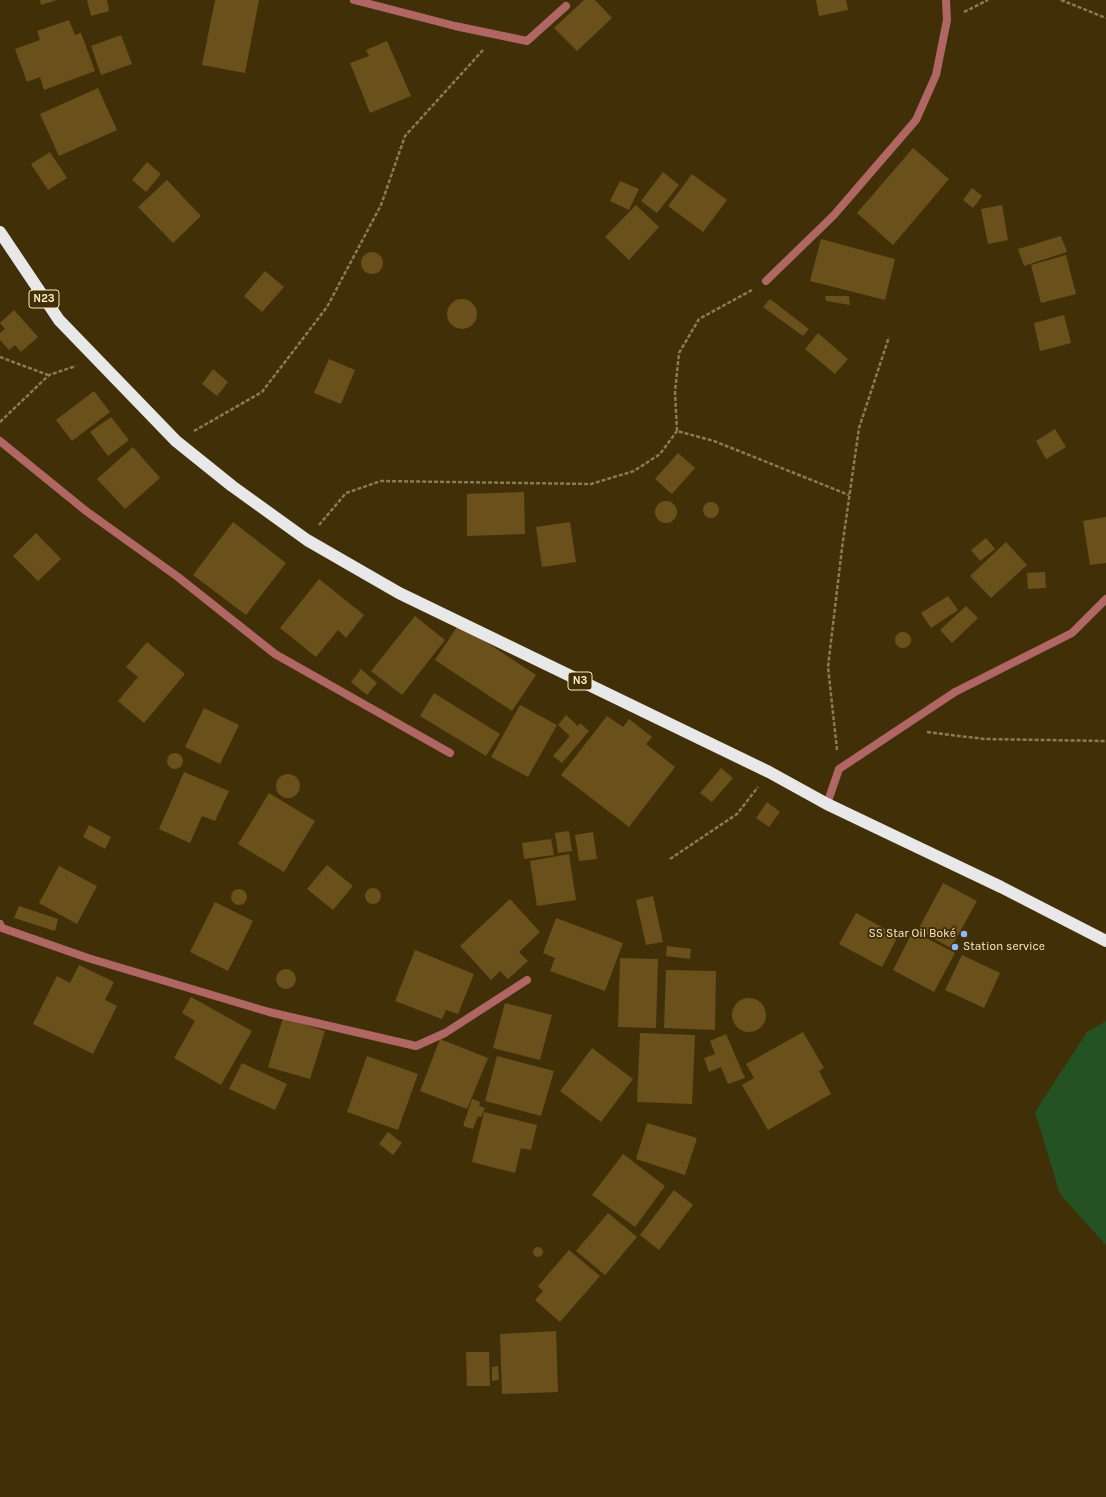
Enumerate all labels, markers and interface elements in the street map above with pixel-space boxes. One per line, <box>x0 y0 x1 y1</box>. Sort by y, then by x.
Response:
road number: N23 <box>29 290 59 308</box>
road number: N3 <box>568 672 592 690</box>
place label: SS Star Oil Boké <box>869 927 956 941</box>
marker: SS Star Oil Boké <box>959 929 969 939</box>
place label: Station service <box>963 940 1045 954</box>
marker: Station service <box>950 942 960 952</box>

